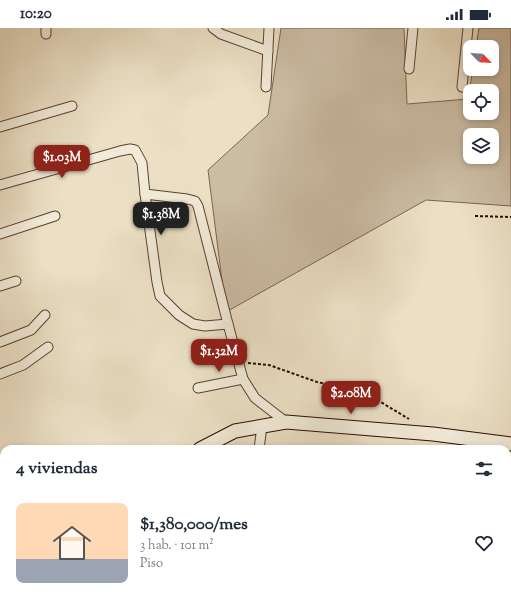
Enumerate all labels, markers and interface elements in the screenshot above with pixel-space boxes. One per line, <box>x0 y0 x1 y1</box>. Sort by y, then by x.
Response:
text: 10:20 <box>20 4 52 25</box>
north arrow <box>463 40 499 76</box>
map controls <box>463 40 499 164</box>
button: locate <box>463 84 499 120</box>
button: layers <box>463 128 499 164</box>
pin: $1.03M <box>29 145 95 179</box>
text: $1.03M <box>43 149 81 167</box>
pin: $1.38M <box>128 202 194 236</box>
text: $1.38M <box>142 206 180 224</box>
pin: $1.32M <box>186 339 252 373</box>
text: $1.32M <box>200 343 238 361</box>
pin: $2.08M <box>318 381 384 415</box>
text: $2.08M <box>330 385 372 403</box>
text: 4 viviendas <box>16 457 97 481</box>
icon: filters <box>473 458 495 480</box>
text: $1,380,000/mes <box>140 513 248 537</box>
icon: home <box>48 519 96 567</box>
icon: heart <box>473 532 495 554</box>
text: 3 hab. · 101 m² <box>140 537 214 555</box>
text: Piso <box>140 555 163 573</box>

